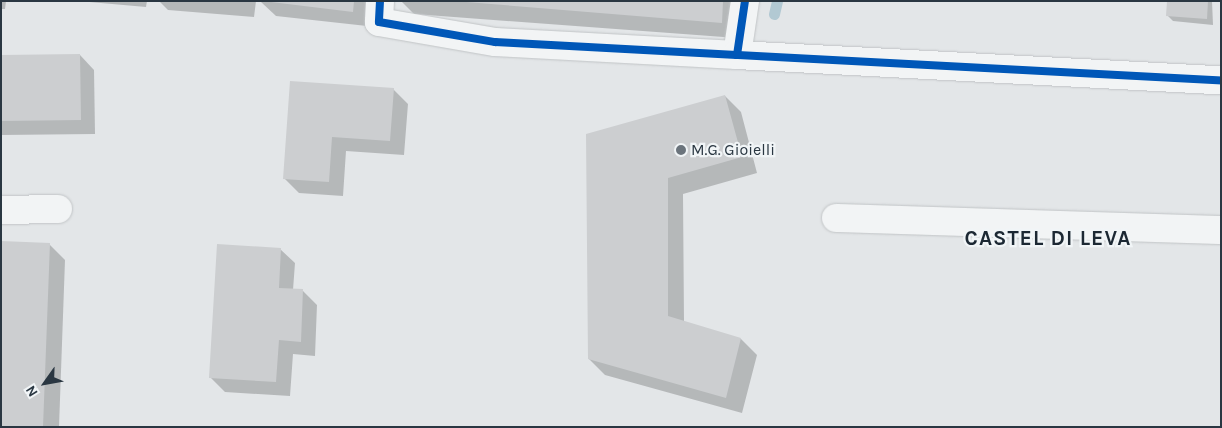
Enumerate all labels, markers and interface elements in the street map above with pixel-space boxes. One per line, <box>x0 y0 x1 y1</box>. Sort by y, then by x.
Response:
place label: M.G. Gioielli <box>691 140 775 160</box>
marker: M.G. Gioielli <box>675 144 687 156</box>
district label: CASTEL DI LEVA <box>963 225 1133 251</box>
north arrow <box>20 358 70 408</box>
text: N <box>22 382 42 400</box>

